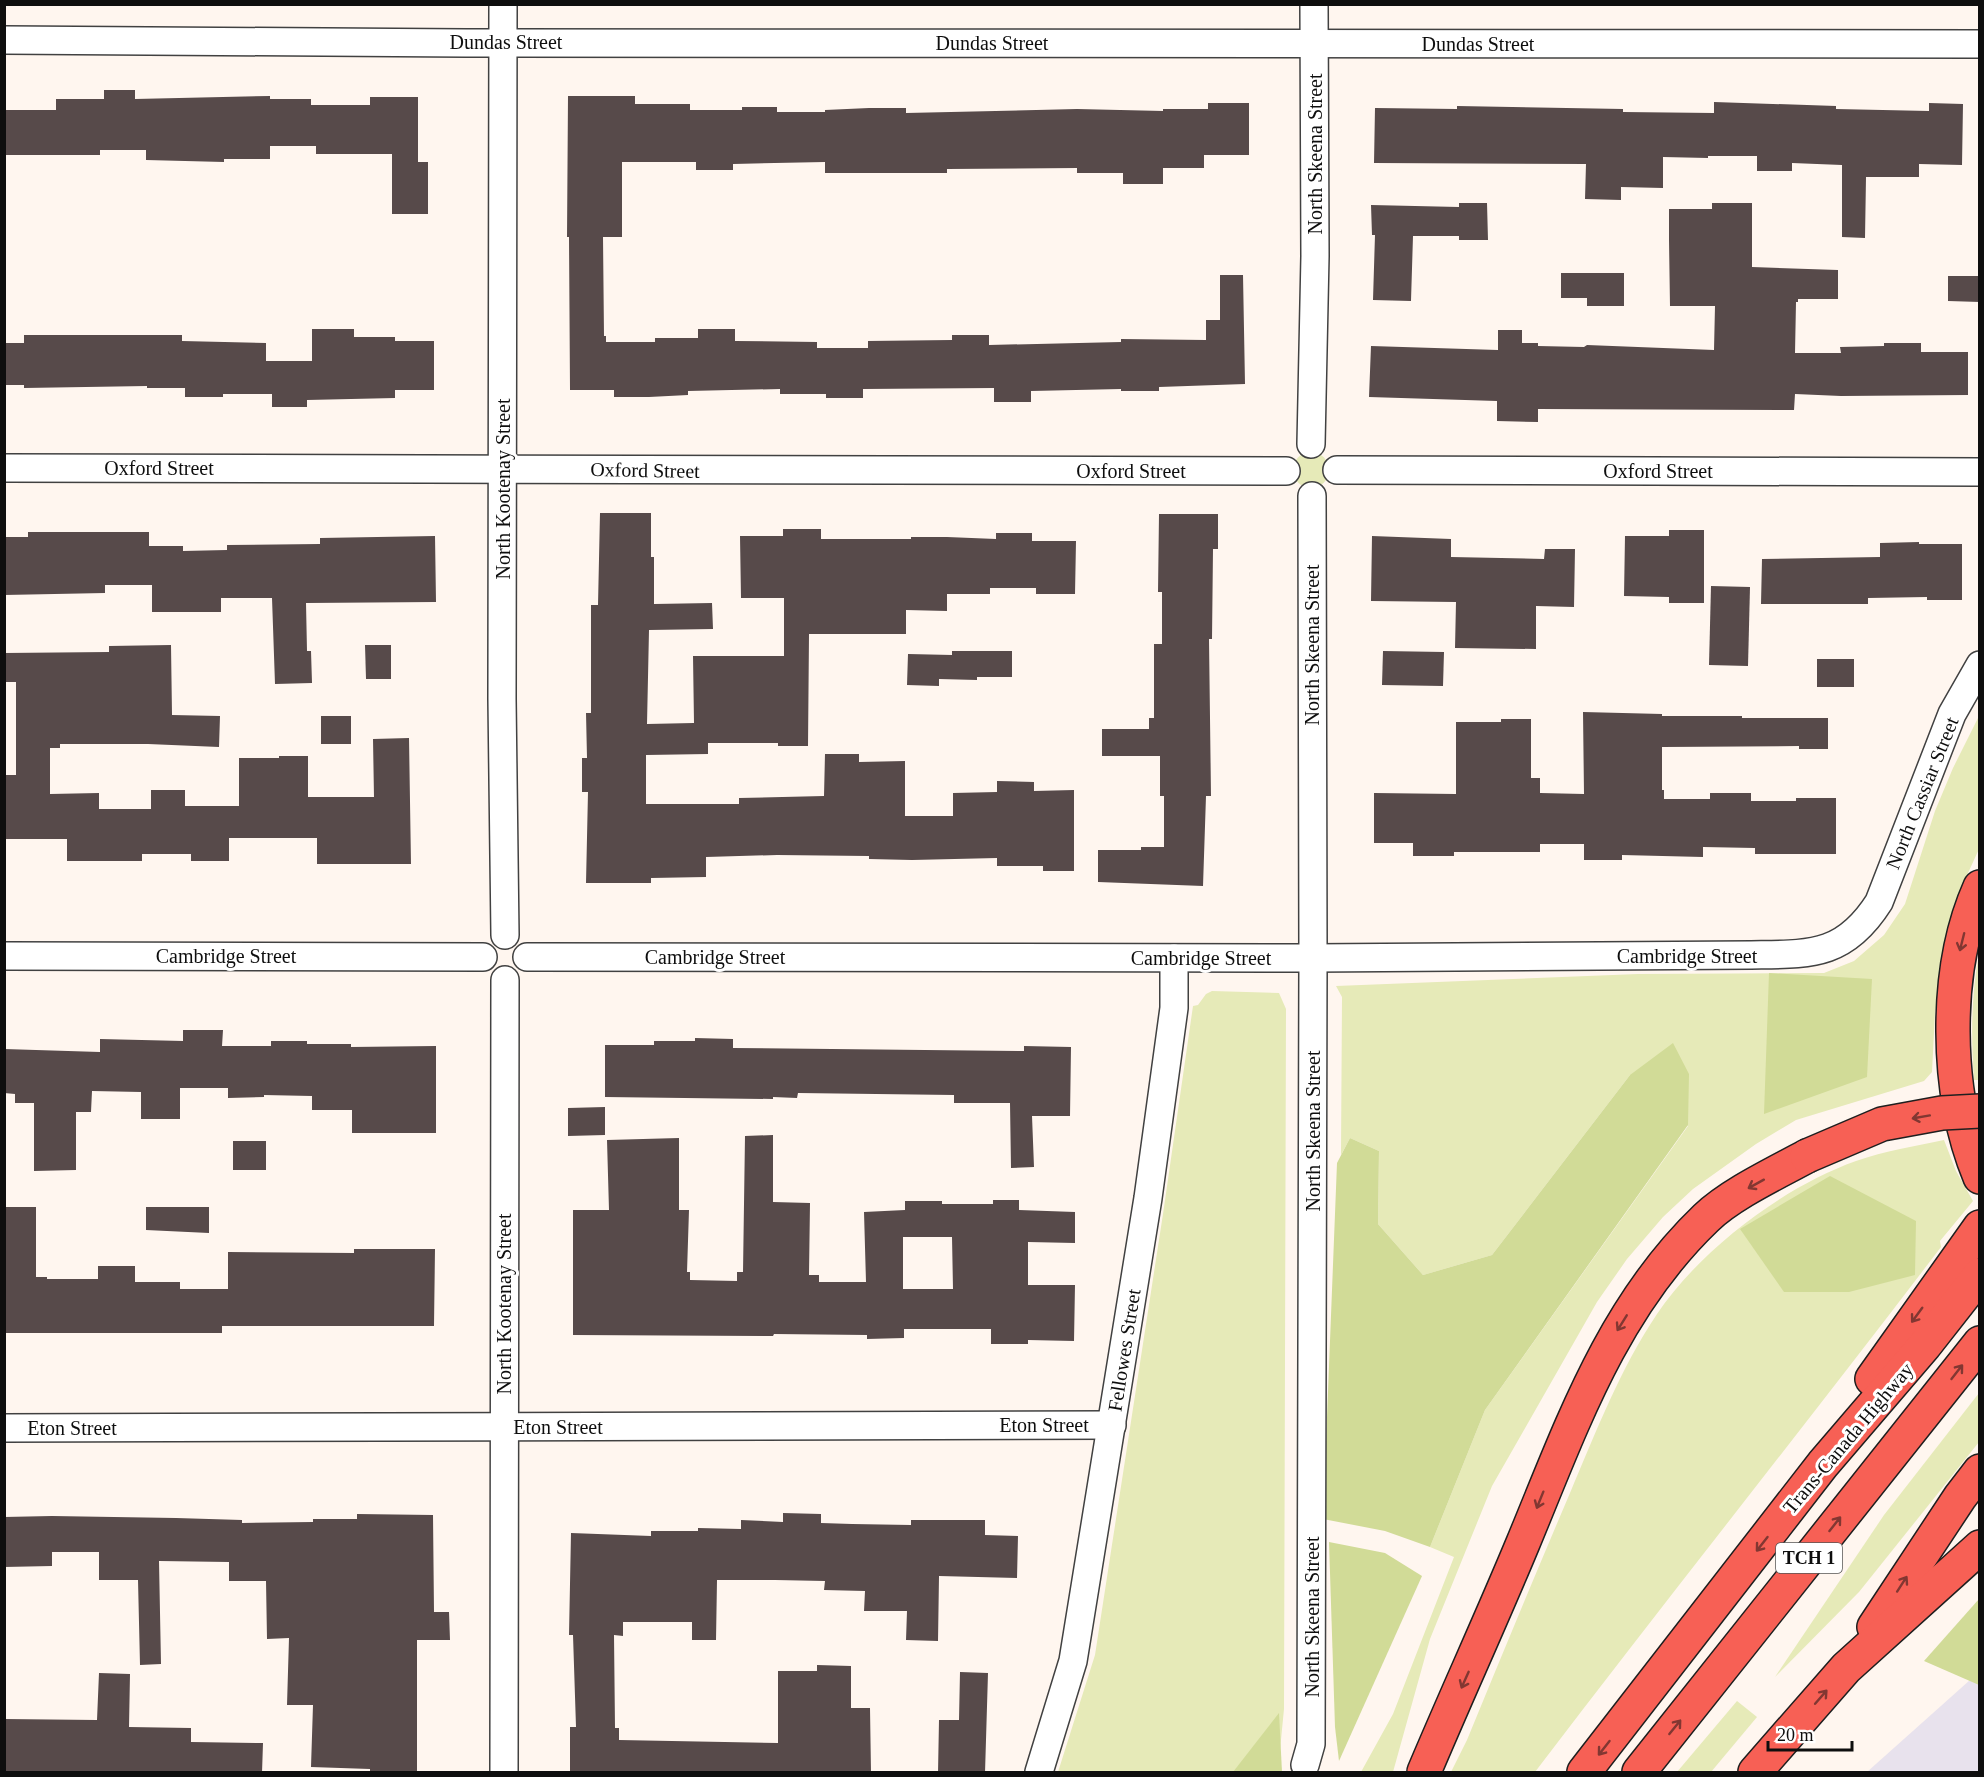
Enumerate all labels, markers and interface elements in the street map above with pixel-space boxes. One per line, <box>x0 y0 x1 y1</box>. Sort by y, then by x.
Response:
street label: Dundas Street <box>450 31 563 53</box>
street label: Dundas Street <box>936 32 1049 54</box>
street label: Dundas Street <box>1422 33 1535 55</box>
street label: North Skeena Street <box>1304 73 1326 235</box>
street label: North Kootenay Street <box>492 398 515 580</box>
street label: Oxford Street <box>104 457 214 479</box>
street label: Oxford Street <box>590 458 700 482</box>
street label: Oxford Street <box>1076 460 1186 482</box>
street label: Oxford Street <box>1603 460 1713 482</box>
street label: North Skeena Street <box>1301 564 1323 726</box>
street label: North Cassiar Street <box>1881 713 1963 872</box>
one-way arrow <box>1955 933 1967 952</box>
street label: Cambridge Street <box>156 945 297 968</box>
street label: Cambridge Street <box>1617 945 1758 968</box>
street label: Cambridge Street <box>645 946 786 969</box>
street label: Cambridge Street <box>1131 947 1272 970</box>
street label: North Skeena Street <box>1302 1050 1324 1212</box>
one-way arrow <box>1912 1112 1932 1123</box>
one-way arrow <box>1748 1178 1765 1190</box>
street label: North Kootenay Street <box>493 1213 516 1395</box>
street label: Fellowes Street <box>1103 1287 1145 1413</box>
one-way arrow <box>1911 1307 1924 1323</box>
one-way arrow <box>1616 1314 1628 1331</box>
street label: Trans-Canada Highway <box>1779 1358 1918 1518</box>
one-way arrow <box>1950 1364 1963 1380</box>
street label: Eton Street <box>999 1414 1089 1436</box>
street label: Eton Street <box>513 1416 603 1438</box>
street label: Eton Street <box>27 1417 117 1439</box>
one-way arrow <box>1534 1490 1545 1508</box>
one-way arrow <box>1829 1517 1842 1533</box>
street label: North Skeena Street <box>1301 1536 1323 1698</box>
one-way arrow <box>1755 1536 1768 1552</box>
road number: TCH 1 <box>1776 1543 1842 1573</box>
one-way arrow <box>1896 1576 1908 1593</box>
one-way arrow <box>1458 1670 1470 1688</box>
one-way arrow <box>1815 1689 1828 1705</box>
scale bar <box>1768 1714 1852 1752</box>
one-way arrow <box>1669 1719 1682 1735</box>
text: 20 m <box>1777 1725 1814 1745</box>
one-way arrow <box>1597 1739 1610 1755</box>

